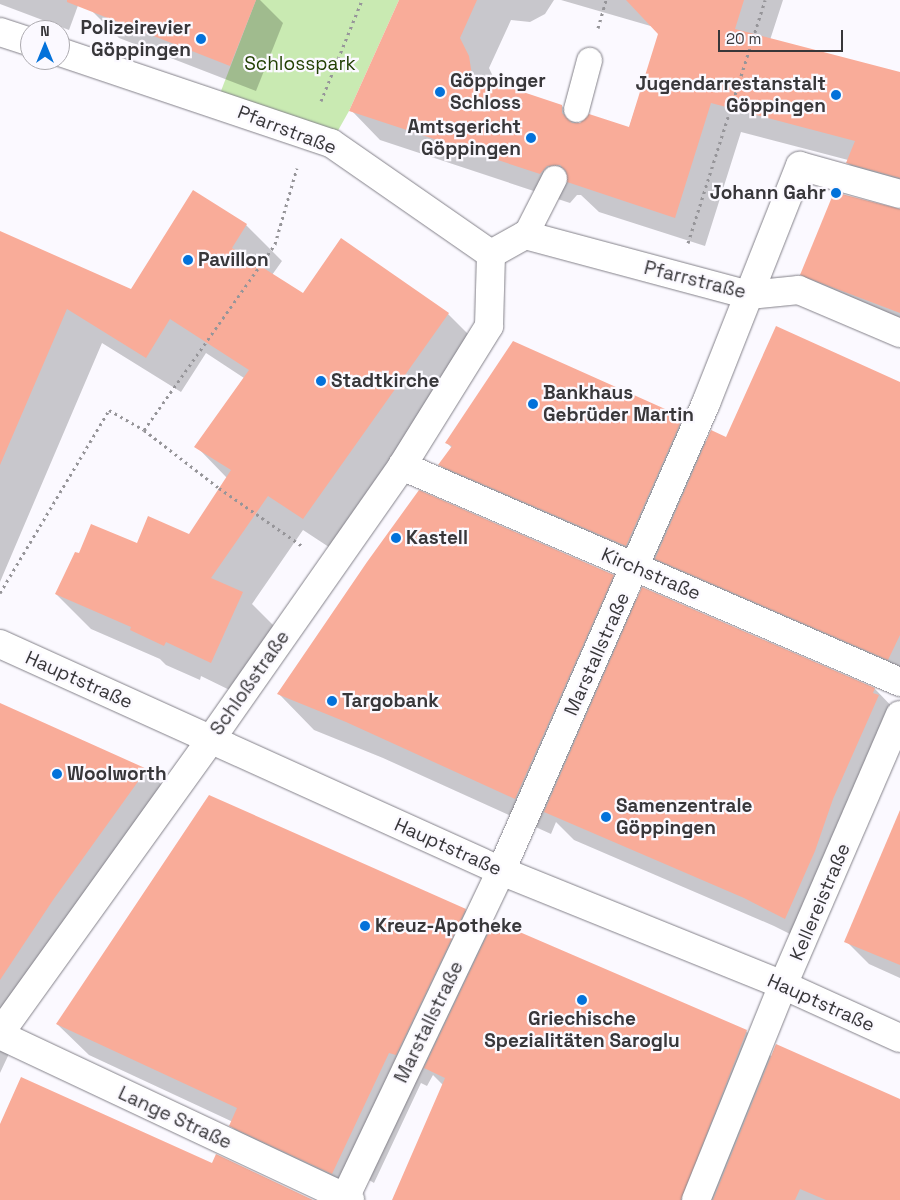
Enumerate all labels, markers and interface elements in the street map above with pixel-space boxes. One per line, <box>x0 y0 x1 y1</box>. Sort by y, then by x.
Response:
place label: Polizeirevier Göppingen <box>80 17 191 61</box>
north arrow <box>20 20 70 70</box>
scale bar <box>720 20 845 52</box>
text: N <box>40 22 50 40</box>
text: 20 m <box>726 29 761 48</box>
marker: Polizeirevier Göppingen <box>195 33 207 45</box>
park label: Schlosspark <box>244 53 356 75</box>
place label: Göppinger Schloss <box>450 70 546 114</box>
place label: Jugendarrestanstalt Göppingen <box>636 73 826 117</box>
marker: Göppinger Schloss <box>434 86 446 98</box>
marker: Jugendarrestanstalt Göppingen <box>830 89 842 101</box>
street label: Pfarrstraße <box>234 101 340 159</box>
place label: Amtsgericht Göppingen <box>407 116 521 160</box>
marker: Amtsgericht Göppingen <box>525 132 537 144</box>
place label: Johann Gahr <box>710 182 826 204</box>
marker: Johann Gahr <box>830 187 842 199</box>
place label: Pavillon <box>198 249 269 271</box>
marker: Pavillon <box>182 254 194 266</box>
street label: Pfarrstraße <box>642 256 748 304</box>
place label: Stadtkirche <box>331 370 440 392</box>
marker: Stadtkirche <box>315 375 327 387</box>
place label: Bankhaus Gebrüder Martin <box>543 382 694 426</box>
marker: Bankhaus Gebrüder Martin <box>527 398 539 410</box>
place label: Kastell <box>406 527 468 549</box>
marker: Kastell <box>390 532 402 544</box>
street label: Kirchstraße <box>598 543 704 605</box>
street label: Marstallstraße <box>560 589 634 719</box>
street label: Schloßstraße <box>206 626 294 740</box>
street label: Hauptstraße <box>22 646 136 714</box>
place label: Targobank <box>342 690 439 712</box>
marker: Targobank <box>326 695 338 707</box>
place label: Woolworth <box>67 763 167 785</box>
marker: Woolworth <box>51 768 63 780</box>
place label: Samenzentrale Göppingen <box>616 795 752 839</box>
marker: Samenzentrale Göppingen <box>600 811 612 823</box>
street label: Hauptstraße <box>391 813 505 881</box>
street label: Kellereistraße <box>785 840 855 964</box>
place label: Kreuz-Apotheke <box>375 915 522 937</box>
marker: Kreuz-Apotheke <box>359 920 371 932</box>
street label: Marstallstraße <box>390 957 468 1087</box>
street label: Hauptstraße <box>764 969 878 1037</box>
marker: Griechische Spezialitäten Saroglu <box>576 994 588 1006</box>
place label: Griechische Spezialitäten Saroglu <box>484 1008 680 1052</box>
street label: Lange Straße <box>115 1082 235 1154</box>

